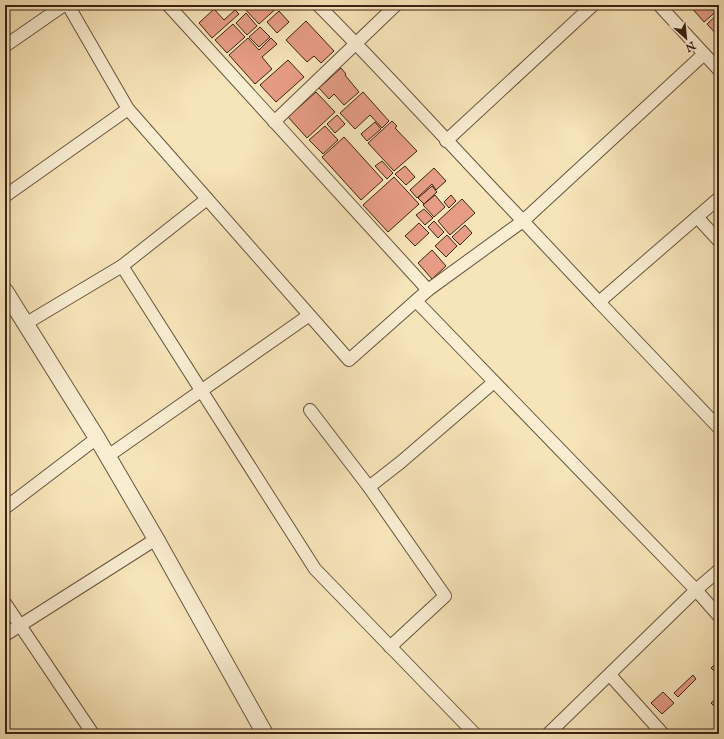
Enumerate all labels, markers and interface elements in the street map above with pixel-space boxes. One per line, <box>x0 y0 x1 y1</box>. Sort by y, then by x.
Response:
north arrow <box>666 18 706 58</box>
text: N <box>682 37 698 55</box>

